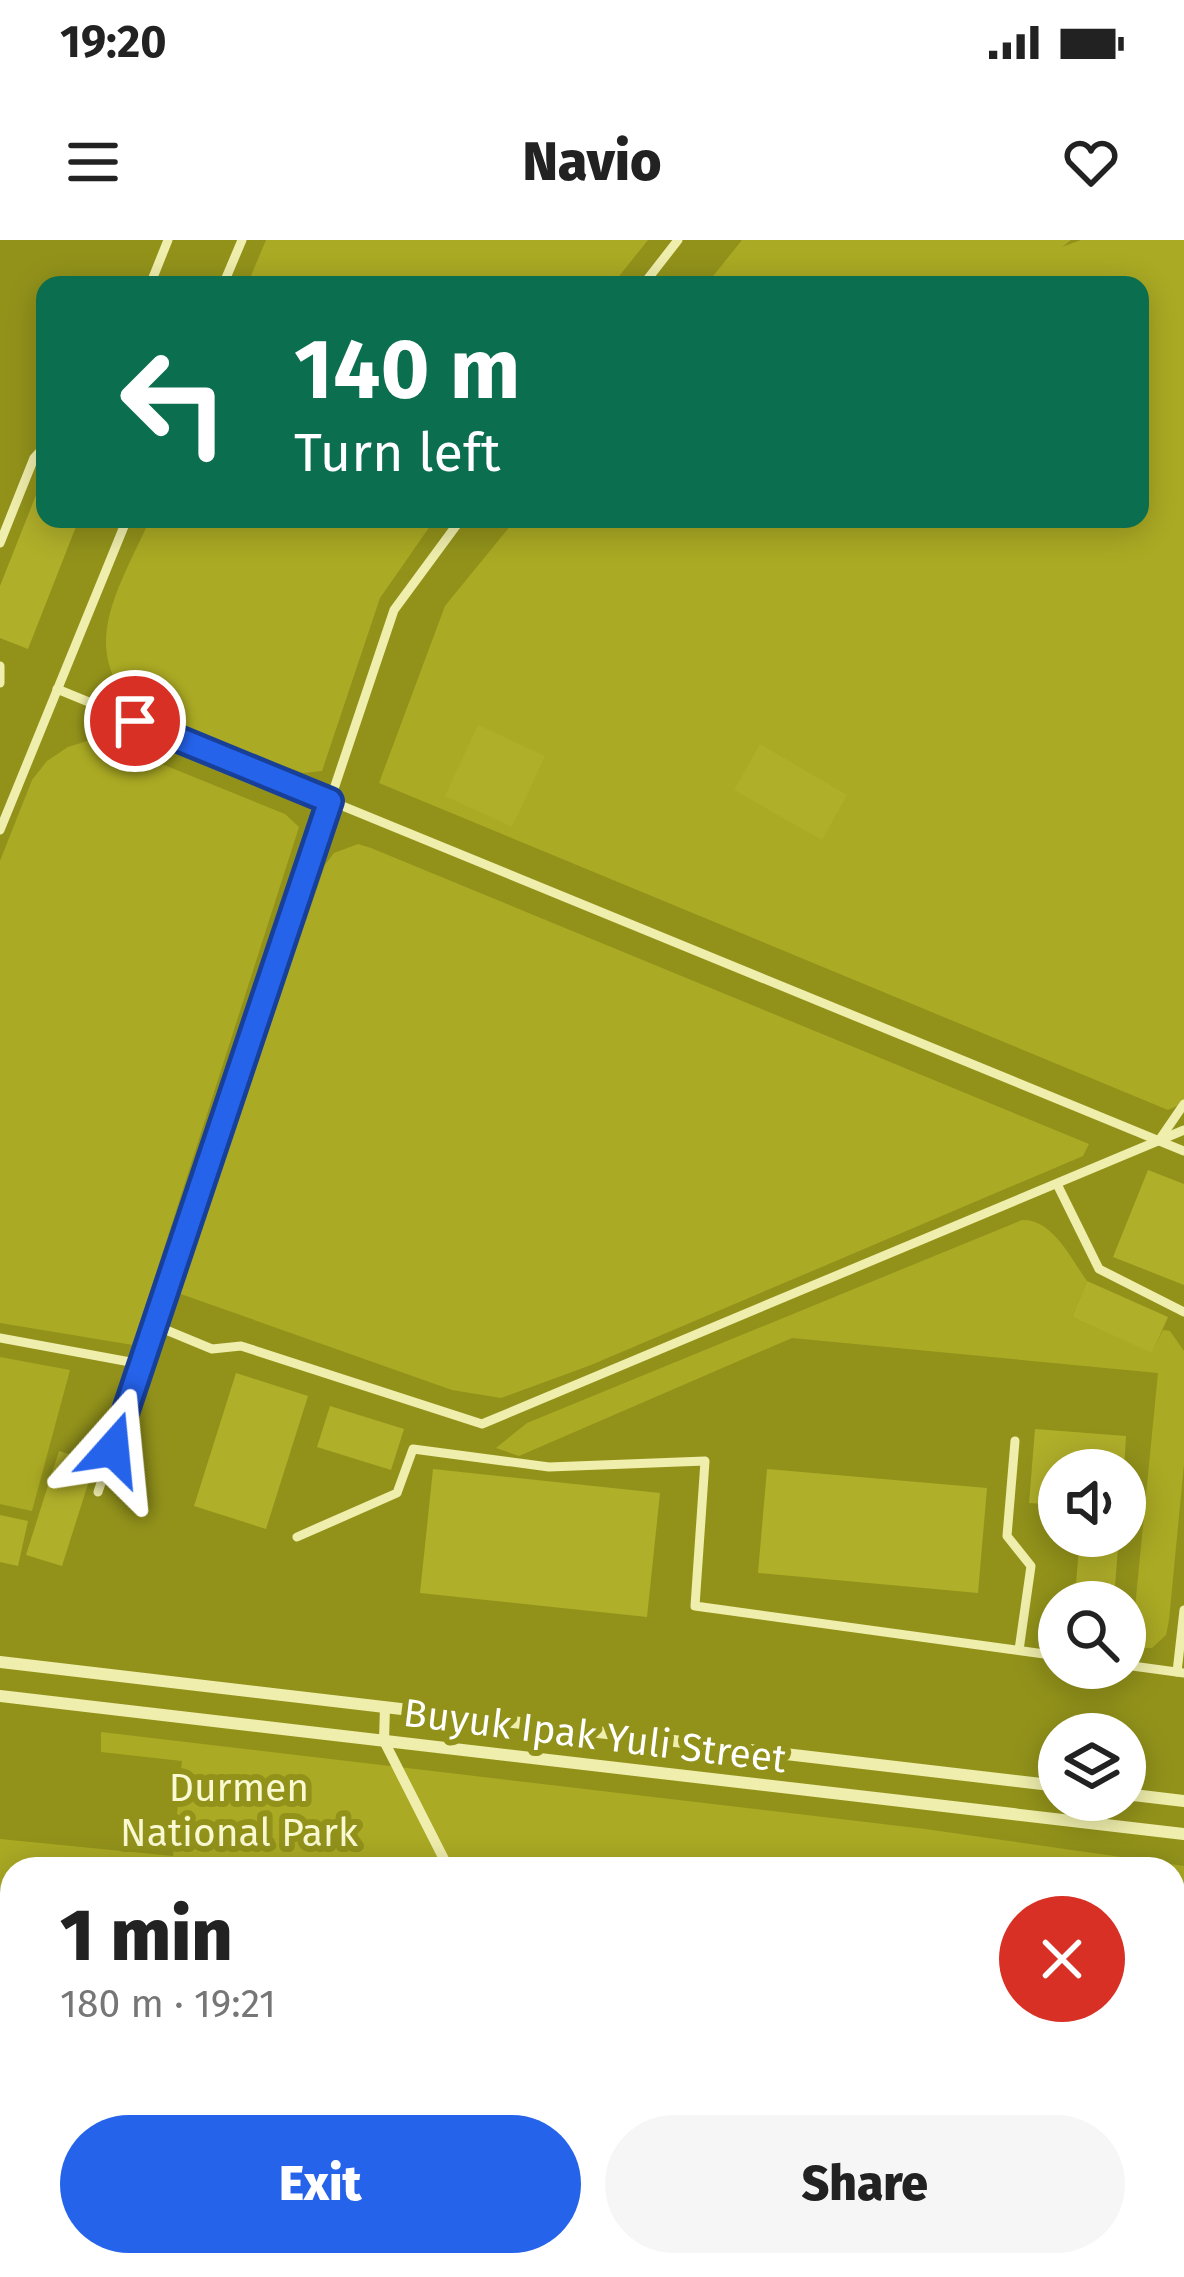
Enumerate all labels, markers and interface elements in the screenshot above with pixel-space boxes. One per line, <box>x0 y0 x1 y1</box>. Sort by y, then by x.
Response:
text: 19:20 <box>60 15 166 69</box>
icon: menu <box>60 129 126 195</box>
icon: heart <box>1058 129 1124 195</box>
text: Navio <box>522 130 662 194</box>
text: 140 m <box>294 319 520 420</box>
icon: left <box>96 324 252 480</box>
text: Turn left <box>294 421 501 485</box>
pin <box>84 670 186 772</box>
icon: arrive <box>102 688 168 754</box>
position arrow <box>50 1386 176 1512</box>
map controls <box>1038 1449 1146 1821</box>
button: sound <box>1038 1449 1146 1557</box>
button: search <box>1038 1581 1146 1689</box>
street label: Buyuk Ipak Yuli Street <box>401 1690 790 1782</box>
button: layers <box>1038 1713 1146 1821</box>
park label: Durmen National Park <box>120 1765 358 1856</box>
text: 1 min <box>60 1893 233 1979</box>
button: close <box>999 1896 1125 2022</box>
text: 180 m · 19:21 <box>60 1981 276 2027</box>
button: Exit <box>60 2115 581 2253</box>
button: Share <box>605 2115 1125 2253</box>

